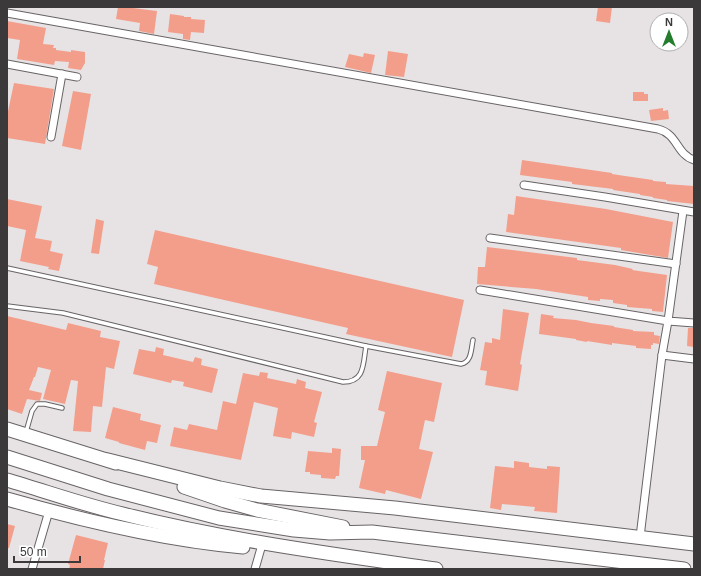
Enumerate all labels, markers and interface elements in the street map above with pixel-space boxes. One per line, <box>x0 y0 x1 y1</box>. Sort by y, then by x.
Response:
north arrow <box>649 12 689 52</box>
text: N <box>665 16 673 28</box>
scale bar <box>14 538 80 564</box>
text: 50 m <box>20 545 47 559</box>

